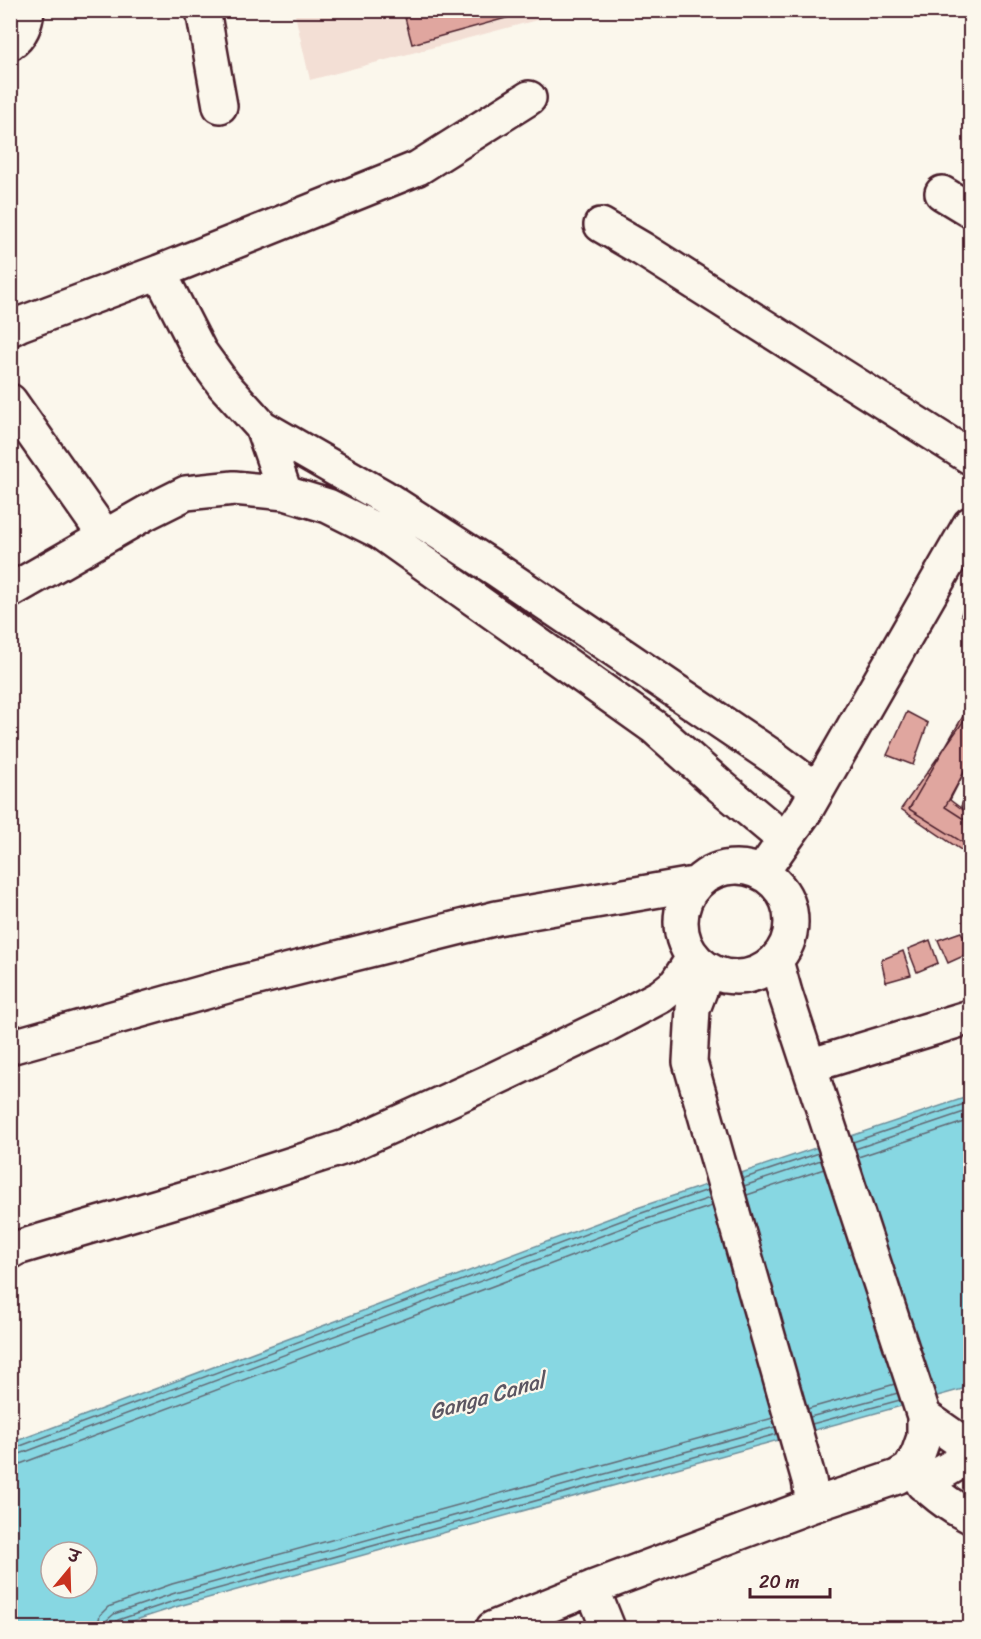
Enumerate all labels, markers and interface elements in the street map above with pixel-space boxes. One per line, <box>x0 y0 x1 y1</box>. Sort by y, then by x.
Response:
water label: Ganga Canal <box>425 1360 554 1431</box>
north arrow <box>39 1540 99 1600</box>
text: उ <box>62 1540 85 1572</box>
scale bar <box>750 1561 830 1599</box>
text: 20 m <box>759 1566 799 1598</box>

